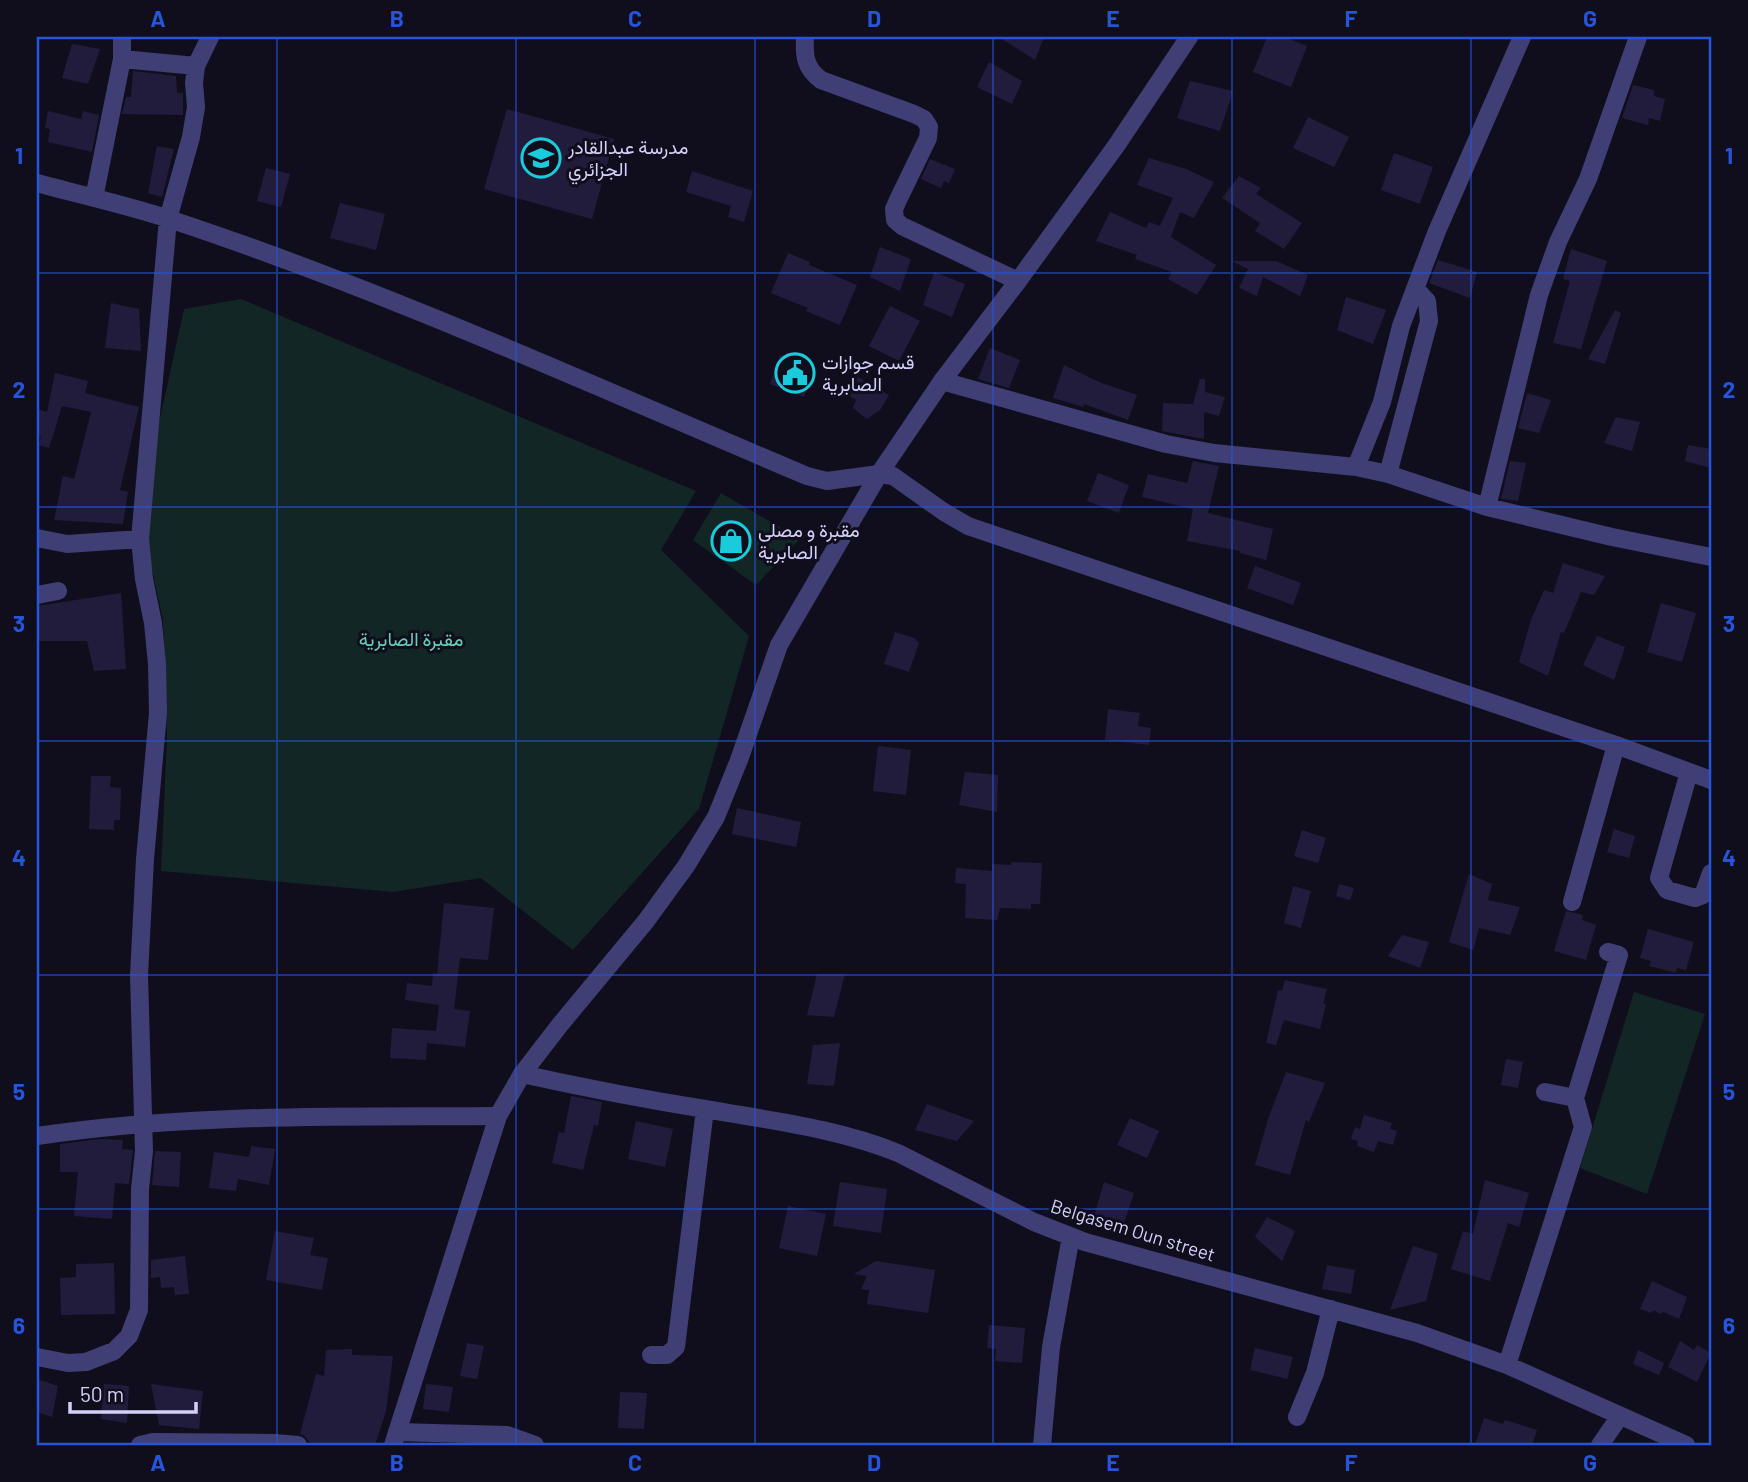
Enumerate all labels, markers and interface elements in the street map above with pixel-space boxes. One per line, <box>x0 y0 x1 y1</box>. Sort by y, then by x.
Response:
text: A <box>150 4 166 32</box>
text: B <box>390 4 404 32</box>
text: C <box>628 4 642 32</box>
text: D <box>867 4 881 32</box>
text: E <box>1106 4 1120 32</box>
text: F <box>1345 4 1358 32</box>
text: G <box>1583 4 1597 32</box>
place label: مدرسة عبدالقادر الجزائري <box>567 135 688 185</box>
school or university icon: مدرسة عبدالقادر الجزائري <box>520 137 562 179</box>
text: 1 <box>15 141 23 169</box>
text: 1 <box>1725 141 1733 169</box>
place label: قسم جوازات الصابرية <box>822 350 914 396</box>
public building icon: قسم جوازات الصابرية <box>774 352 816 394</box>
text: 2 <box>13 375 25 403</box>
text: 2 <box>1723 375 1735 403</box>
place label: مقبرة و مصلى الصابرية <box>758 518 860 564</box>
shop icon: مقبرة و مصلى الصابرية <box>710 520 752 562</box>
text: 3 <box>13 609 25 637</box>
text: 3 <box>1723 609 1735 637</box>
park label: مقبرة الصابرية <box>359 627 463 651</box>
text: 4 <box>12 843 26 871</box>
text: 4 <box>1722 843 1736 871</box>
text: 5 <box>13 1077 25 1105</box>
text: 5 <box>1723 1077 1735 1105</box>
street label: Belgasem Oun street <box>1048 1194 1218 1266</box>
text: 6 <box>13 1311 25 1339</box>
text: 6 <box>1723 1311 1735 1339</box>
scale bar <box>70 1370 196 1414</box>
text: 50 m <box>80 1381 124 1406</box>
text: A <box>150 1448 166 1476</box>
text: B <box>390 1448 404 1476</box>
text: C <box>628 1448 642 1476</box>
text: D <box>867 1448 881 1476</box>
text: E <box>1106 1448 1120 1476</box>
text: F <box>1345 1448 1358 1476</box>
text: G <box>1583 1448 1597 1476</box>

